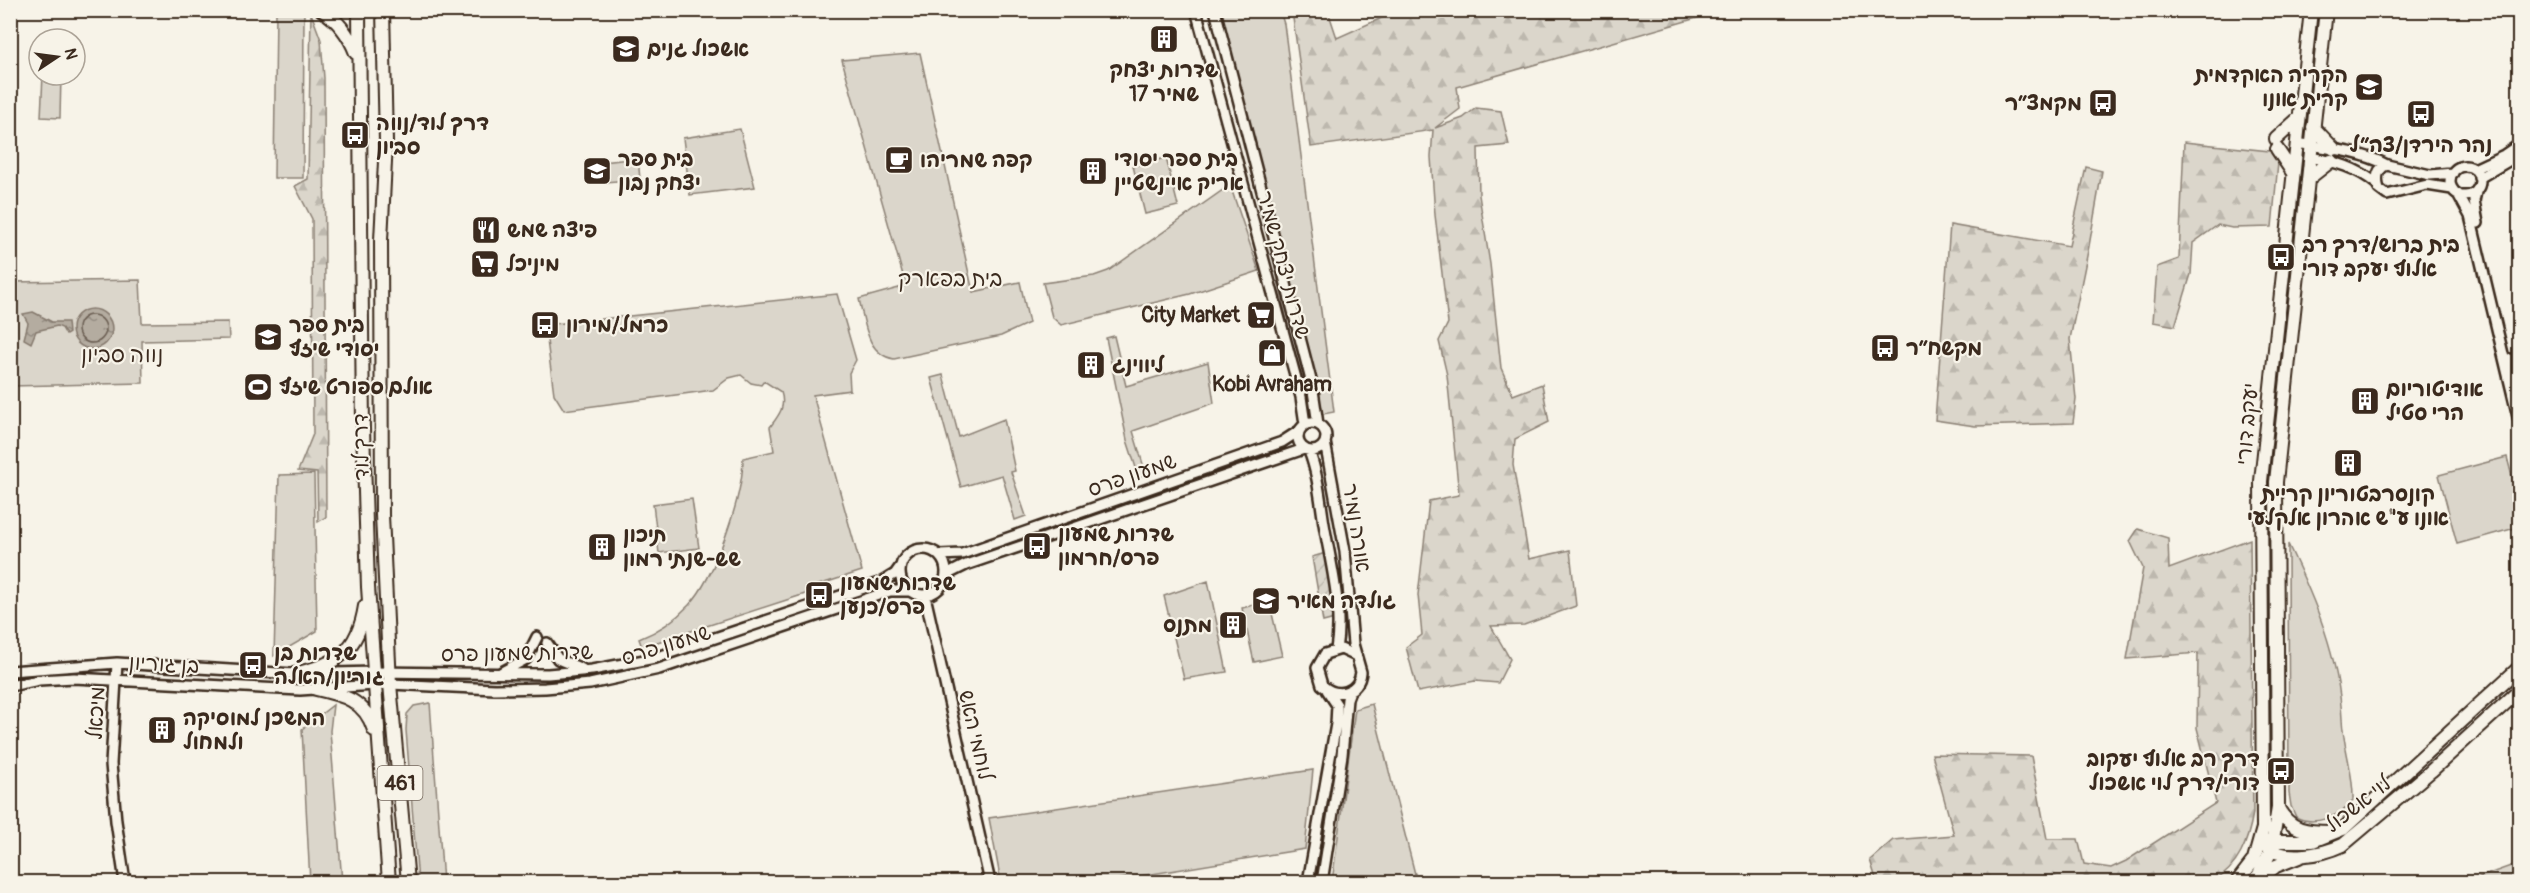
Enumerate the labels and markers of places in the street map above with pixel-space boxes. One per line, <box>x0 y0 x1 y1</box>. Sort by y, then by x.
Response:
building icon: שדרות יצחק שמיר 17 <box>1148 23 1180 55</box>
school or university icon: אשכול גנים <box>610 33 642 65</box>
place label: אשכול גנים <box>647 36 749 63</box>
place label: שדרות יצחק שמיר 17 <box>1109 57 1219 108</box>
place label: הקריה האקדמית קרית אונו <box>2192 62 2348 113</box>
school or university icon: הקריה האקדמית קרית אונו <box>2353 71 2385 103</box>
bus stop icon: מקמצ״ר <box>2087 87 2119 119</box>
place label: מקמצ״ר <box>2005 90 2082 117</box>
bus stop icon: נהר הירדן/צה״ל <box>2405 98 2437 130</box>
place label: דרך לוד/נווה סביון <box>376 110 489 161</box>
bus stop icon: דרך לוד/נווה סביון <box>339 119 371 151</box>
place label: נהר הירדן/צה״ל <box>2350 132 2492 159</box>
cafe icon: קפה שמריהו <box>883 144 915 176</box>
place label: בית ספר יצחק נבון <box>618 146 701 197</box>
place label: בית ספר יסודי אריק איינשטיין <box>1114 146 1244 197</box>
place label: קפה שמריהו <box>920 147 1033 174</box>
school or university icon: בית ספר יצחק נבון <box>581 155 613 187</box>
building icon: בית ספר יסודי אריק איינשטיין <box>1077 155 1109 187</box>
restaurant icon: פיצה שמש <box>470 214 502 246</box>
place label: פיצה שמש <box>507 217 598 244</box>
place label: בית ברוש/דרך רב אלוף יעקב דורי <box>2301 232 2460 283</box>
bus stop icon: בית ברוש/דרך רב אלוף יעקב דורי <box>2265 241 2297 273</box>
supermarket icon: מיניכל <box>469 248 501 280</box>
place label: מיניכל <box>506 251 560 278</box>
supermarket icon: City Market <box>1245 299 1277 331</box>
place label: City Market <box>1141 302 1241 329</box>
bus stop icon: כרמל/מירון <box>529 309 561 341</box>
place label: בית ספר יסודי שיזף <box>289 312 379 363</box>
place label: כרמל/מירון <box>566 312 668 339</box>
school or university icon: בית ספר יסודי שיזף <box>252 321 284 353</box>
bus stop icon: מקשח״ר <box>1869 332 1901 364</box>
place label: מקשח״ר <box>1906 335 1982 362</box>
shop icon: Kobi Avraham <box>1256 337 1288 369</box>
building icon: ליווינג <box>1075 349 1107 381</box>
place label: ליווינג <box>1112 352 1165 379</box>
sports icon: אולם ספורט שיזף <box>242 371 274 403</box>
place label: Kobi Avraham <box>1212 371 1332 398</box>
place label: אולם ספורט שיזף <box>279 374 433 401</box>
place label: אודיטוריום הרי סטיל <box>2386 376 2484 427</box>
building icon: אודיטוריום הרי סטיל <box>2349 385 2381 417</box>
building icon: קונסרבטוריון קריית אונו ע"ש אהרון אלקלעי <box>2332 447 2364 479</box>
place label: קונסרבטוריון קריית אונו ע"ש אהרון אלקלעי <box>2247 481 2449 532</box>
place label: שדרות שמעון פרס/חרמון <box>1058 521 1174 572</box>
place label: תיכון שש-שנתי רמון <box>623 522 741 573</box>
bus stop icon: שדרות שמעון פרס/חרמון <box>1021 530 1053 562</box>
building icon: תיכון שש-שנתי רמון <box>586 531 618 563</box>
place label: שדרות שמעון פרס/כנען <box>840 570 956 621</box>
bus stop icon: שדרות שמעון פרס/כנען <box>803 579 835 611</box>
school or university icon: גולדה מאיר <box>1250 585 1282 617</box>
place label: גולדה מאיר <box>1287 588 1397 615</box>
building icon: מתנס <box>1217 609 1249 641</box>
place label: מתנס <box>1163 612 1212 639</box>
place label: שדרות בן גוריון/האלה <box>274 640 384 691</box>
bus stop icon: שדרות בן גוריון/האלה <box>237 649 269 681</box>
place label: המשכן למוסיקה ולמחול <box>183 705 325 756</box>
building icon: המשכן למוסיקה ולמחול <box>146 714 178 746</box>
place label: דרך רב אלוף יעקוב דורי/דרך לוי אשכול <box>2085 746 2260 797</box>
bus stop icon: דרך רב אלוף יעקוב דורי/דרך לוי אשכול <box>2265 755 2297 787</box>

